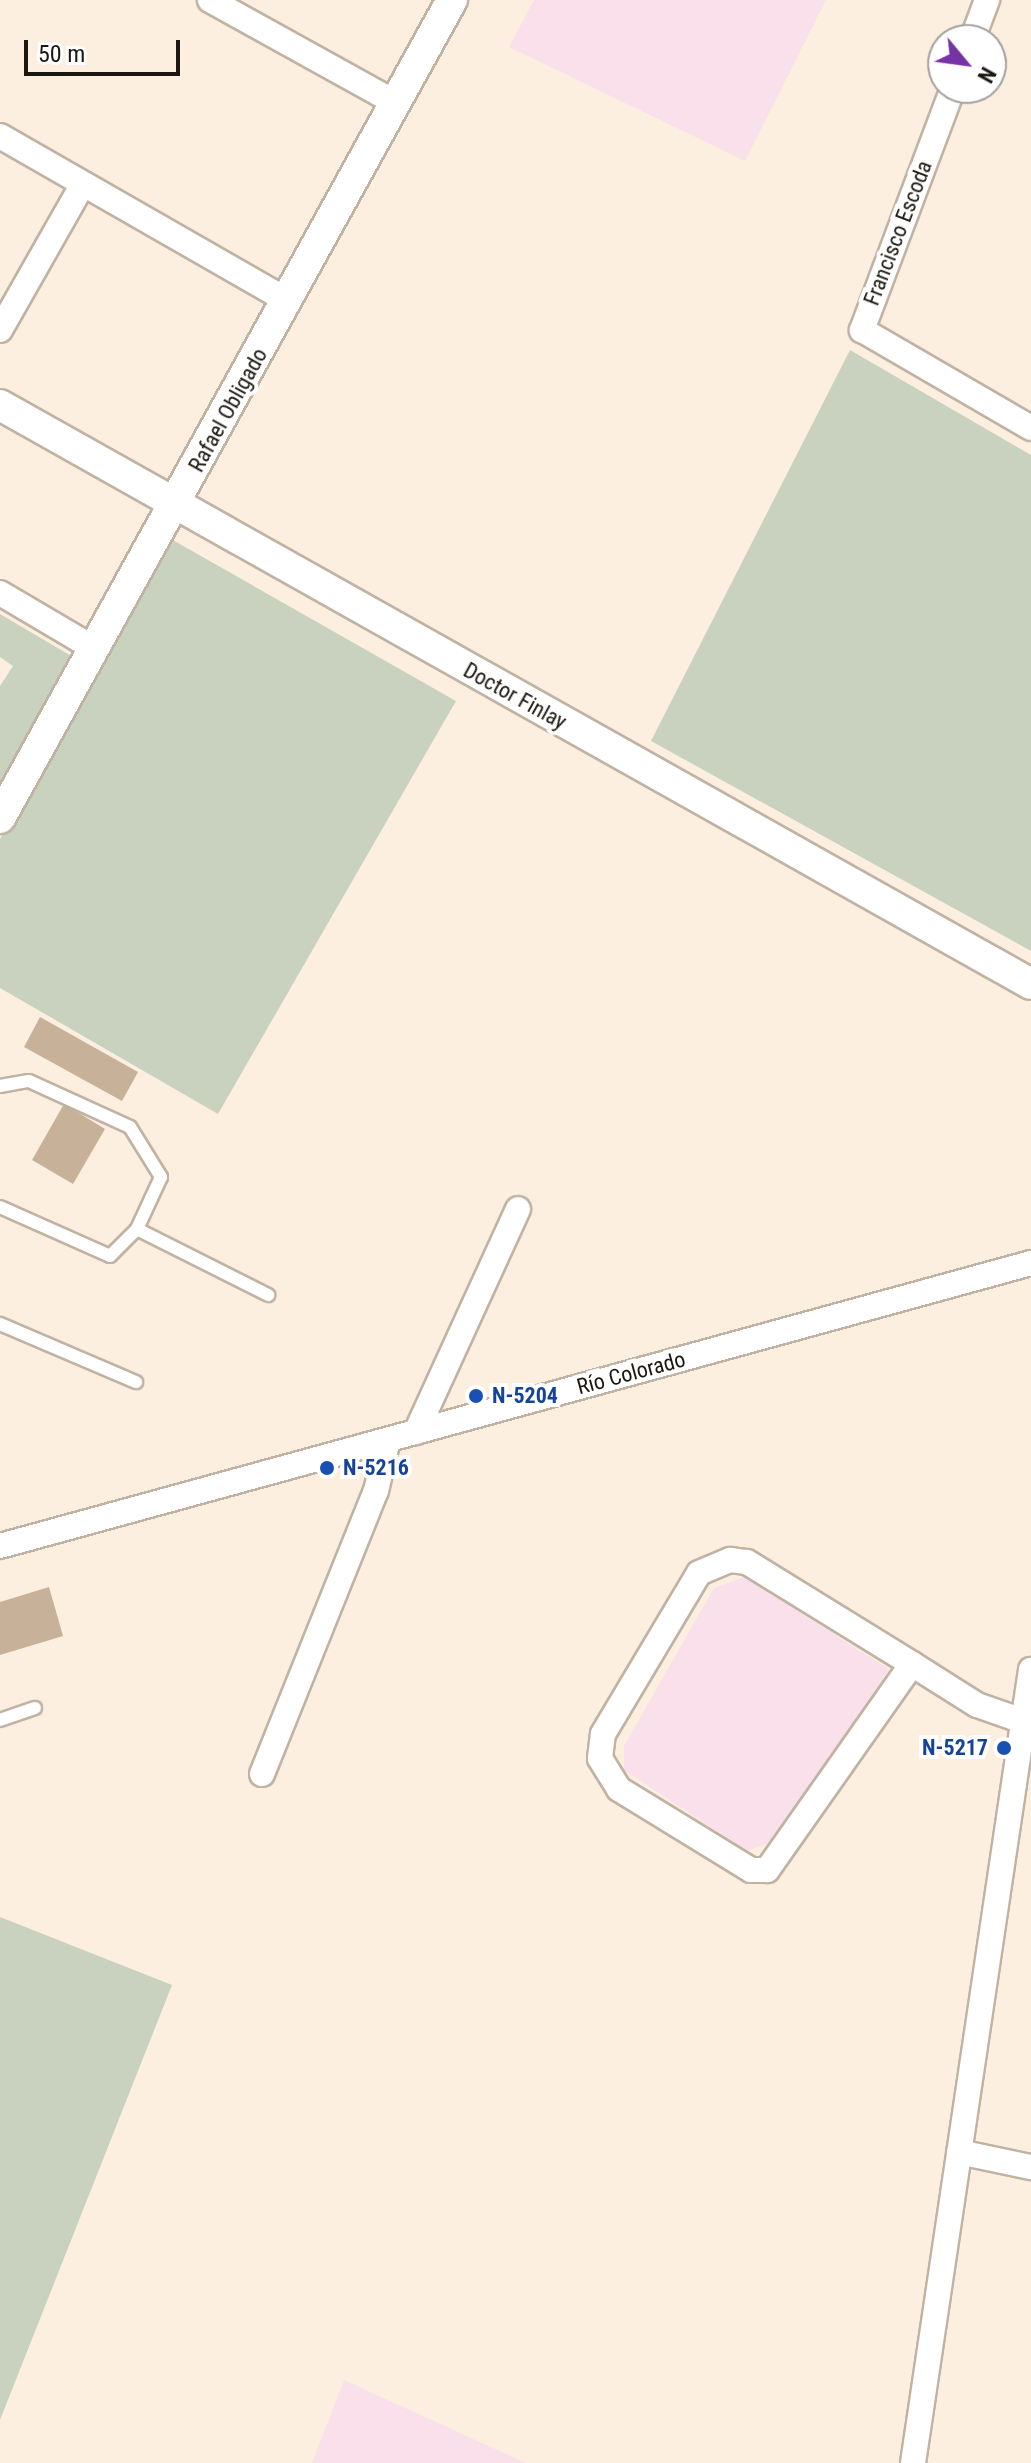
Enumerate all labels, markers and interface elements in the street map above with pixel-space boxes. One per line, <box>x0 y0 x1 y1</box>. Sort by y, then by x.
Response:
scale bar <box>28 24 184 74</box>
north arrow <box>927 24 1007 104</box>
text: 50 m <box>38 40 85 68</box>
text: N <box>972 63 1001 87</box>
street label: Francisco Escoda <box>858 157 938 309</box>
street label: Rafael Obligado <box>183 343 273 477</box>
street label: Doctor Finlay <box>459 657 571 735</box>
street label: Río Colorado <box>574 1346 688 1400</box>
place label: N-5204 <box>492 1383 558 1409</box>
marker: N-5204 <box>467 1387 485 1405</box>
place label: N-5216 <box>343 1455 409 1481</box>
marker: N-5216 <box>318 1459 336 1477</box>
place label: N-5217 <box>922 1735 988 1761</box>
marker: N-5217 <box>995 1739 1013 1757</box>

